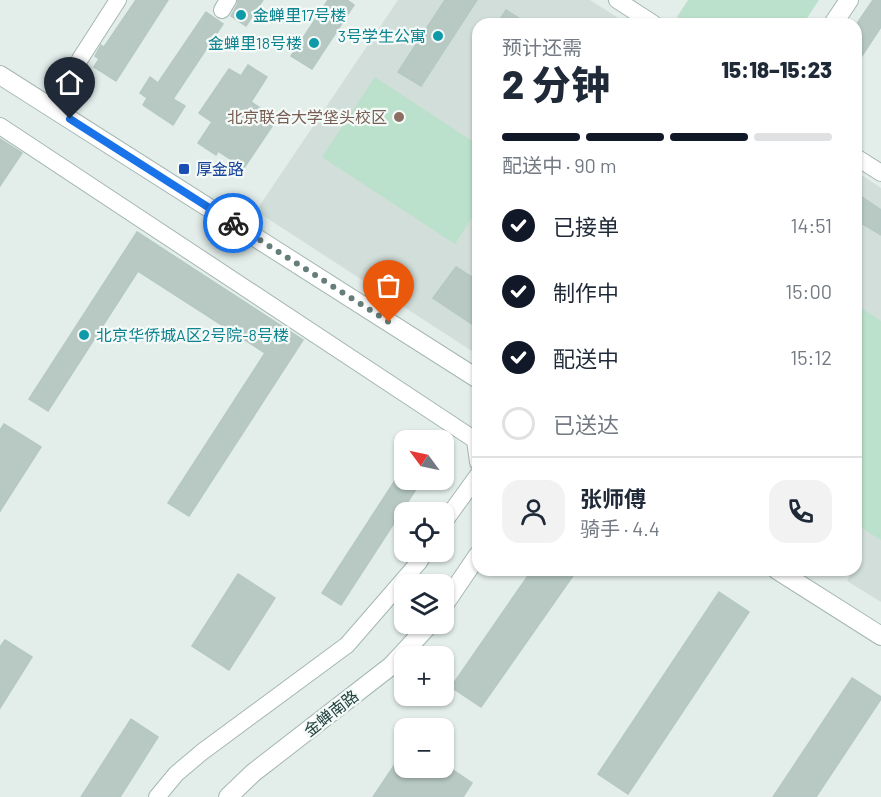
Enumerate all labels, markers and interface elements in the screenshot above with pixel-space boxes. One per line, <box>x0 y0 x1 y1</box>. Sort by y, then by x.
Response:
place label: 金蝉里17号楼 <box>253 5 346 24</box>
marker: 金蝉里17号楼 <box>234 8 248 22</box>
place label: 3号学生公寓 <box>338 26 426 45</box>
marker: 3号学生公寓 <box>431 29 445 43</box>
place label: 金蝉里18号楼 <box>208 33 302 52</box>
text: 预计还需 <box>502 35 582 59</box>
marker: 金蝉里18号楼 <box>307 36 321 50</box>
text: 15:18–15:23 <box>721 56 832 82</box>
pin <box>44 57 95 119</box>
text: 2 分钟 <box>502 60 610 107</box>
icon: home <box>53 66 86 99</box>
place label: 北京联合大学垡头校区 <box>227 107 387 126</box>
marker: 北京联合大学垡头校区 <box>392 110 406 124</box>
text: 配送中 · 90 m <box>502 153 616 177</box>
place label: 厚金路 <box>196 159 244 178</box>
marker: 厚金路 <box>177 162 191 176</box>
courier <box>203 193 263 253</box>
icon: bike <box>217 207 250 240</box>
icon: check <box>502 209 535 242</box>
text: 已接单 <box>553 213 619 239</box>
text: 14:51 <box>790 213 832 237</box>
pin <box>363 260 414 322</box>
icon: bag <box>372 269 405 302</box>
icon: check <box>502 275 535 308</box>
text: 制作中 <box>553 279 619 305</box>
text: 15:00 <box>785 279 832 303</box>
place label: 北京华侨城A区2号院-8号楼 <box>96 325 289 344</box>
marker: 北京华侨城A区2号院-8号楼 <box>77 328 91 342</box>
icon: check <box>502 341 535 374</box>
text: 配送中 <box>553 345 619 371</box>
text: 15:12 <box>790 345 832 369</box>
text: 已送达 <box>553 411 619 437</box>
north arrow <box>394 430 454 490</box>
map controls <box>394 430 454 778</box>
button: person <box>502 480 565 543</box>
button: phone <box>769 480 832 543</box>
text: 张师傅 <box>580 485 646 511</box>
button: locate <box>394 502 454 562</box>
text: 骑手 · 4.4 <box>580 516 660 540</box>
button: layers <box>394 574 454 634</box>
button: + <box>394 646 454 706</box>
street label: 金蝉南路 <box>300 685 362 740</box>
button: − <box>394 718 454 778</box>

